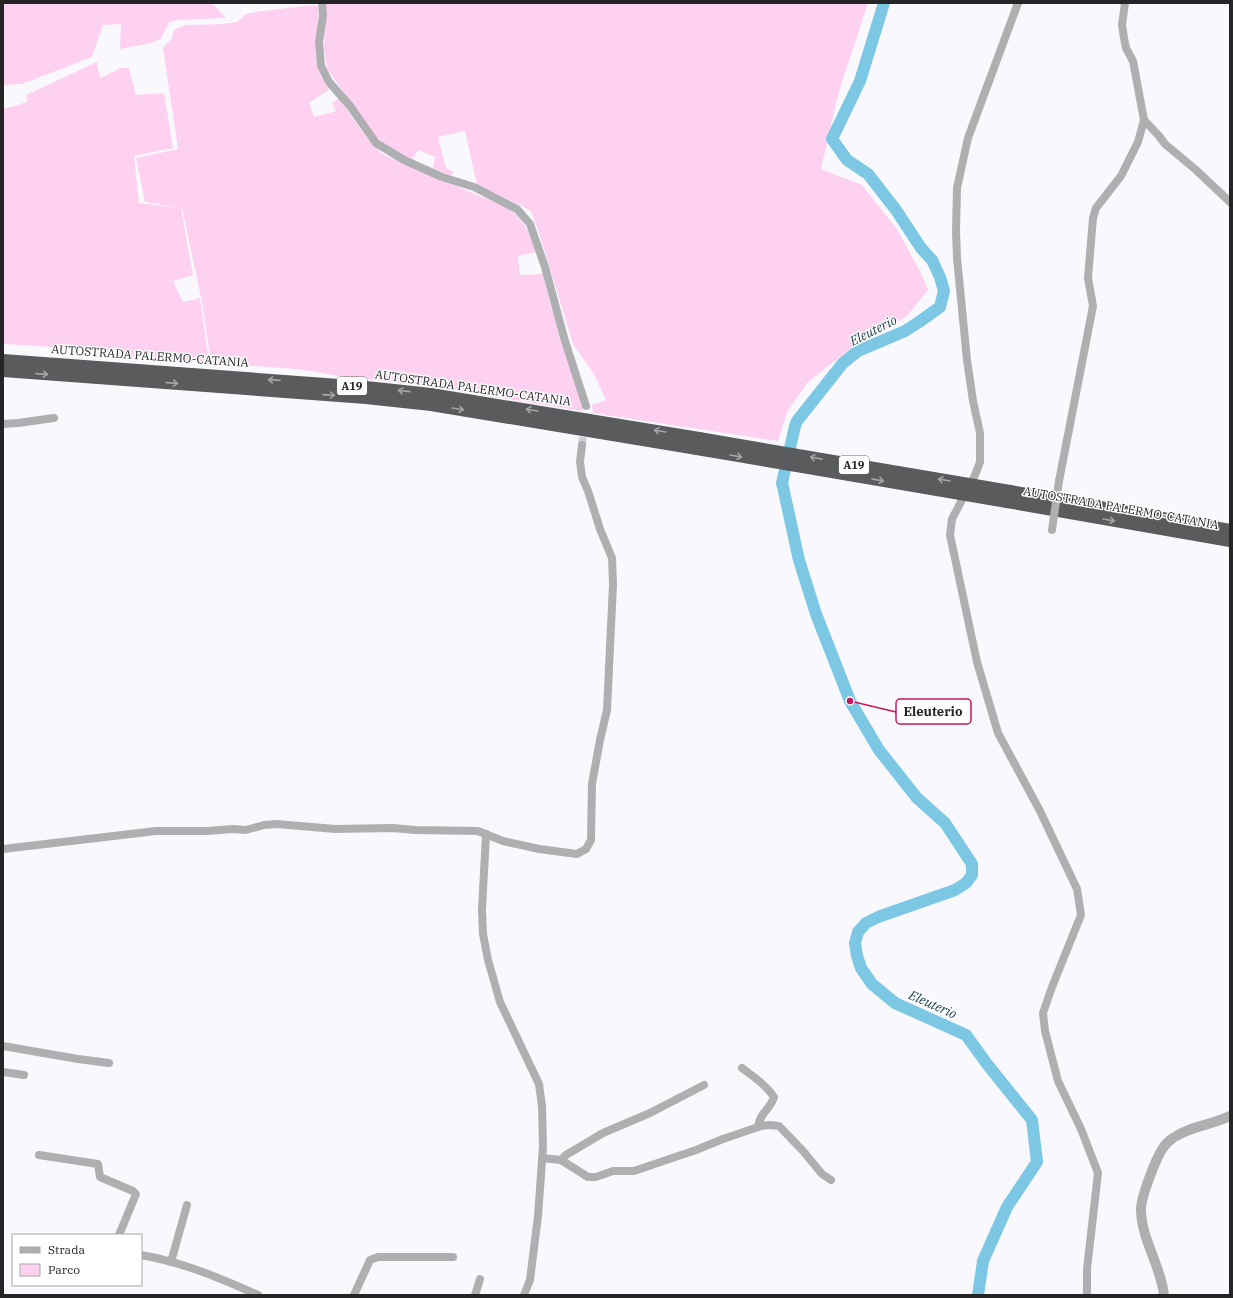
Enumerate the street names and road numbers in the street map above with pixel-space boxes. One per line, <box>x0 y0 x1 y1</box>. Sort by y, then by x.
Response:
street label: AUTOSTRADA PALERMO-CATANIA <box>51 341 250 370</box>
street label: AUTOSTRADA PALERMO-CATANIA <box>374 366 573 409</box>
road number: A19 <box>337 377 367 395</box>
road number: A19 <box>839 456 869 474</box>
street label: AUTOSTRADA PALERMO-CATANIA <box>1022 483 1221 532</box>

